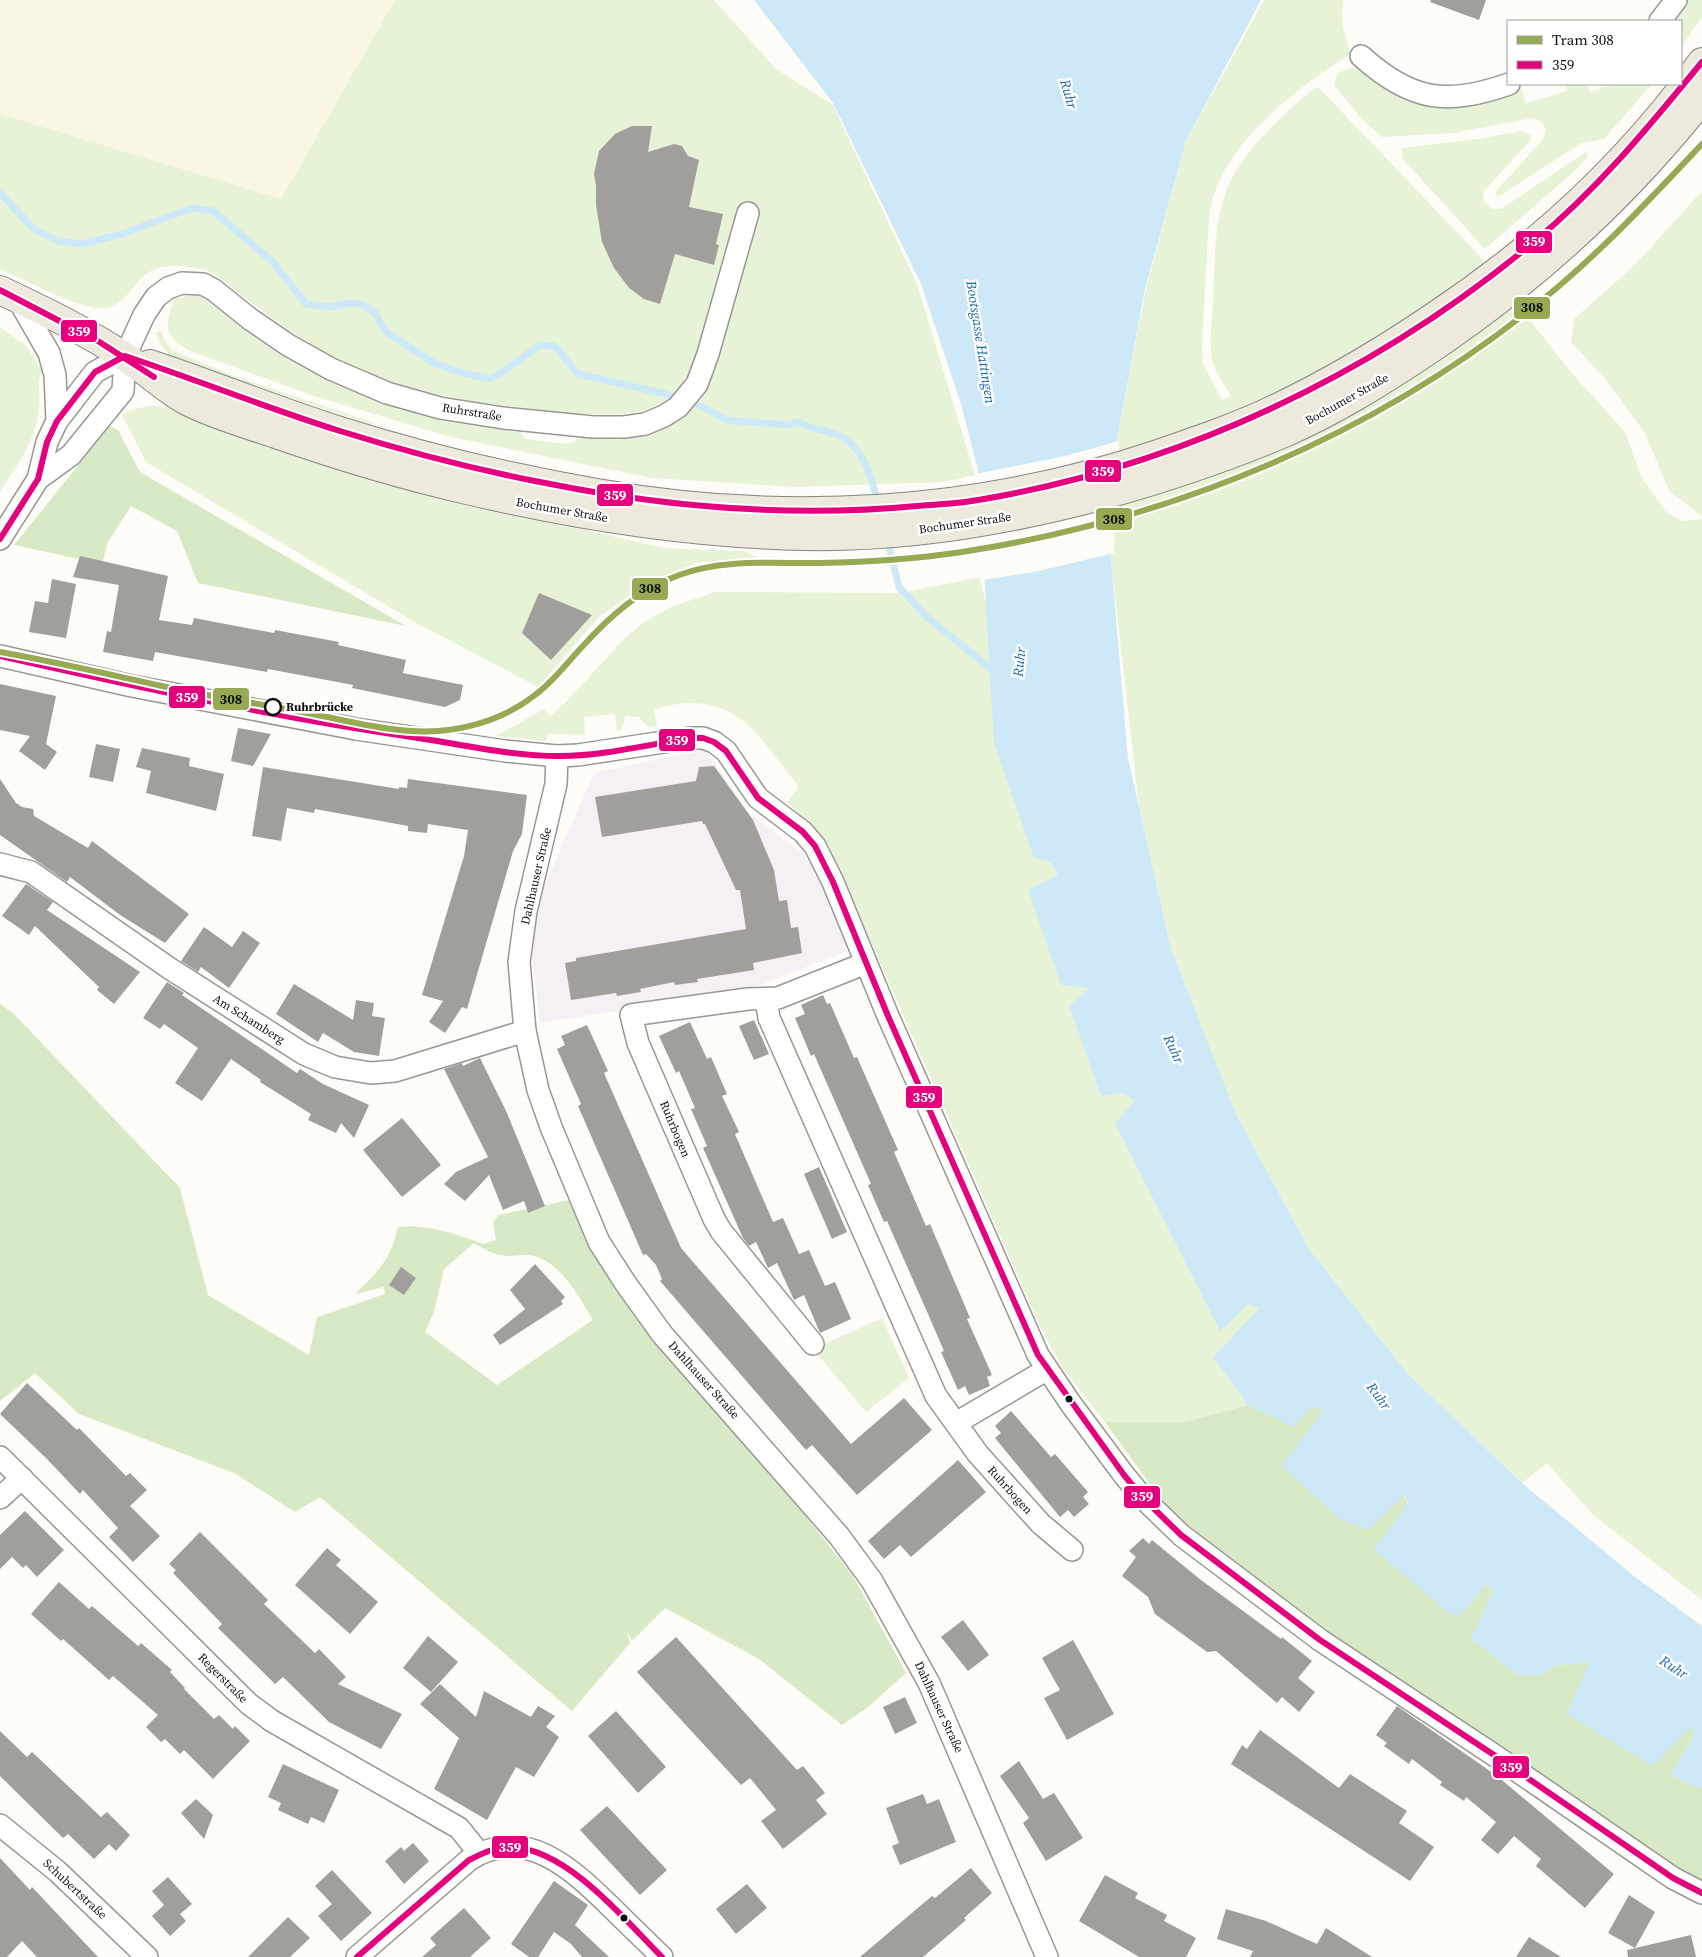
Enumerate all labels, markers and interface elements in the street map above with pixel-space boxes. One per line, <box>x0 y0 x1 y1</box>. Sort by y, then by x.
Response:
legend <box>1507 20 1682 85</box>
text: Tram 308 <box>1552 29 1614 50</box>
text: 359 <box>1552 54 1575 75</box>
water label: Ruhr <box>1055 76 1083 111</box>
line badge: 359 <box>1515 230 1553 254</box>
text: 359 <box>1523 231 1546 251</box>
water label: Bootsgasse Hattingen <box>961 278 1001 405</box>
line badge: 308 <box>1513 296 1551 320</box>
text: 308 <box>1521 297 1543 317</box>
line badge: 359 <box>60 319 98 343</box>
text: 359 <box>68 321 91 341</box>
street label: Bochumer Straße <box>1302 369 1392 429</box>
street label: Ruhrstraße <box>441 399 503 425</box>
line badge: 359 <box>1084 459 1122 483</box>
text: 359 <box>1092 461 1115 481</box>
line badge: 359 <box>596 483 634 507</box>
text: 359 <box>604 485 627 505</box>
street label: Bochumer Straße <box>515 494 609 526</box>
line badge: 308 <box>1095 507 1133 531</box>
street label: Bochumer Straße <box>918 509 1012 537</box>
text: 308 <box>1103 509 1125 529</box>
line badge: 308 <box>631 577 669 601</box>
text: 308 <box>639 578 661 598</box>
water label: Ruhr <box>1007 646 1031 679</box>
line badge: 359 <box>168 685 206 709</box>
text: 359 <box>176 687 199 707</box>
line badge: 308 <box>212 687 250 711</box>
text: 308 <box>220 689 242 709</box>
marker: Ruhrbrücke <box>264 698 282 716</box>
place label: Ruhrbrücke <box>286 699 353 715</box>
line badge: 359 <box>658 728 696 752</box>
text: 359 <box>666 730 689 750</box>
street label: Dahlhauser Straße <box>517 826 555 926</box>
street label: Am Schamberg <box>210 991 288 1047</box>
water label: Ruhr <box>1158 1030 1189 1067</box>
line badge: 359 <box>905 1085 943 1109</box>
text: 359 <box>913 1087 936 1107</box>
street label: Ruhrbogen <box>656 1098 694 1160</box>
street label: Dahlhauser Straße <box>665 1338 743 1422</box>
water label: Ruhr <box>1361 1377 1396 1414</box>
unlabelled marker <box>1064 1394 1074 1404</box>
street label: Ruhrbogen <box>984 1462 1036 1518</box>
line badge: 359 <box>1123 1485 1161 1509</box>
text: 359 <box>1131 1486 1154 1506</box>
street label: Regerstraße <box>195 1650 251 1706</box>
water label: Ruhr <box>1655 1650 1692 1684</box>
street label: Dahlhauser Straße <box>911 1659 967 1755</box>
line badge: 359 <box>1492 1755 1530 1779</box>
text: 359 <box>1500 1757 1523 1777</box>
line badge: 359 <box>491 1835 529 1859</box>
text: 359 <box>499 1837 522 1857</box>
street label: Schubertstraße <box>40 1855 110 1923</box>
unlabelled marker <box>619 1913 629 1923</box>

